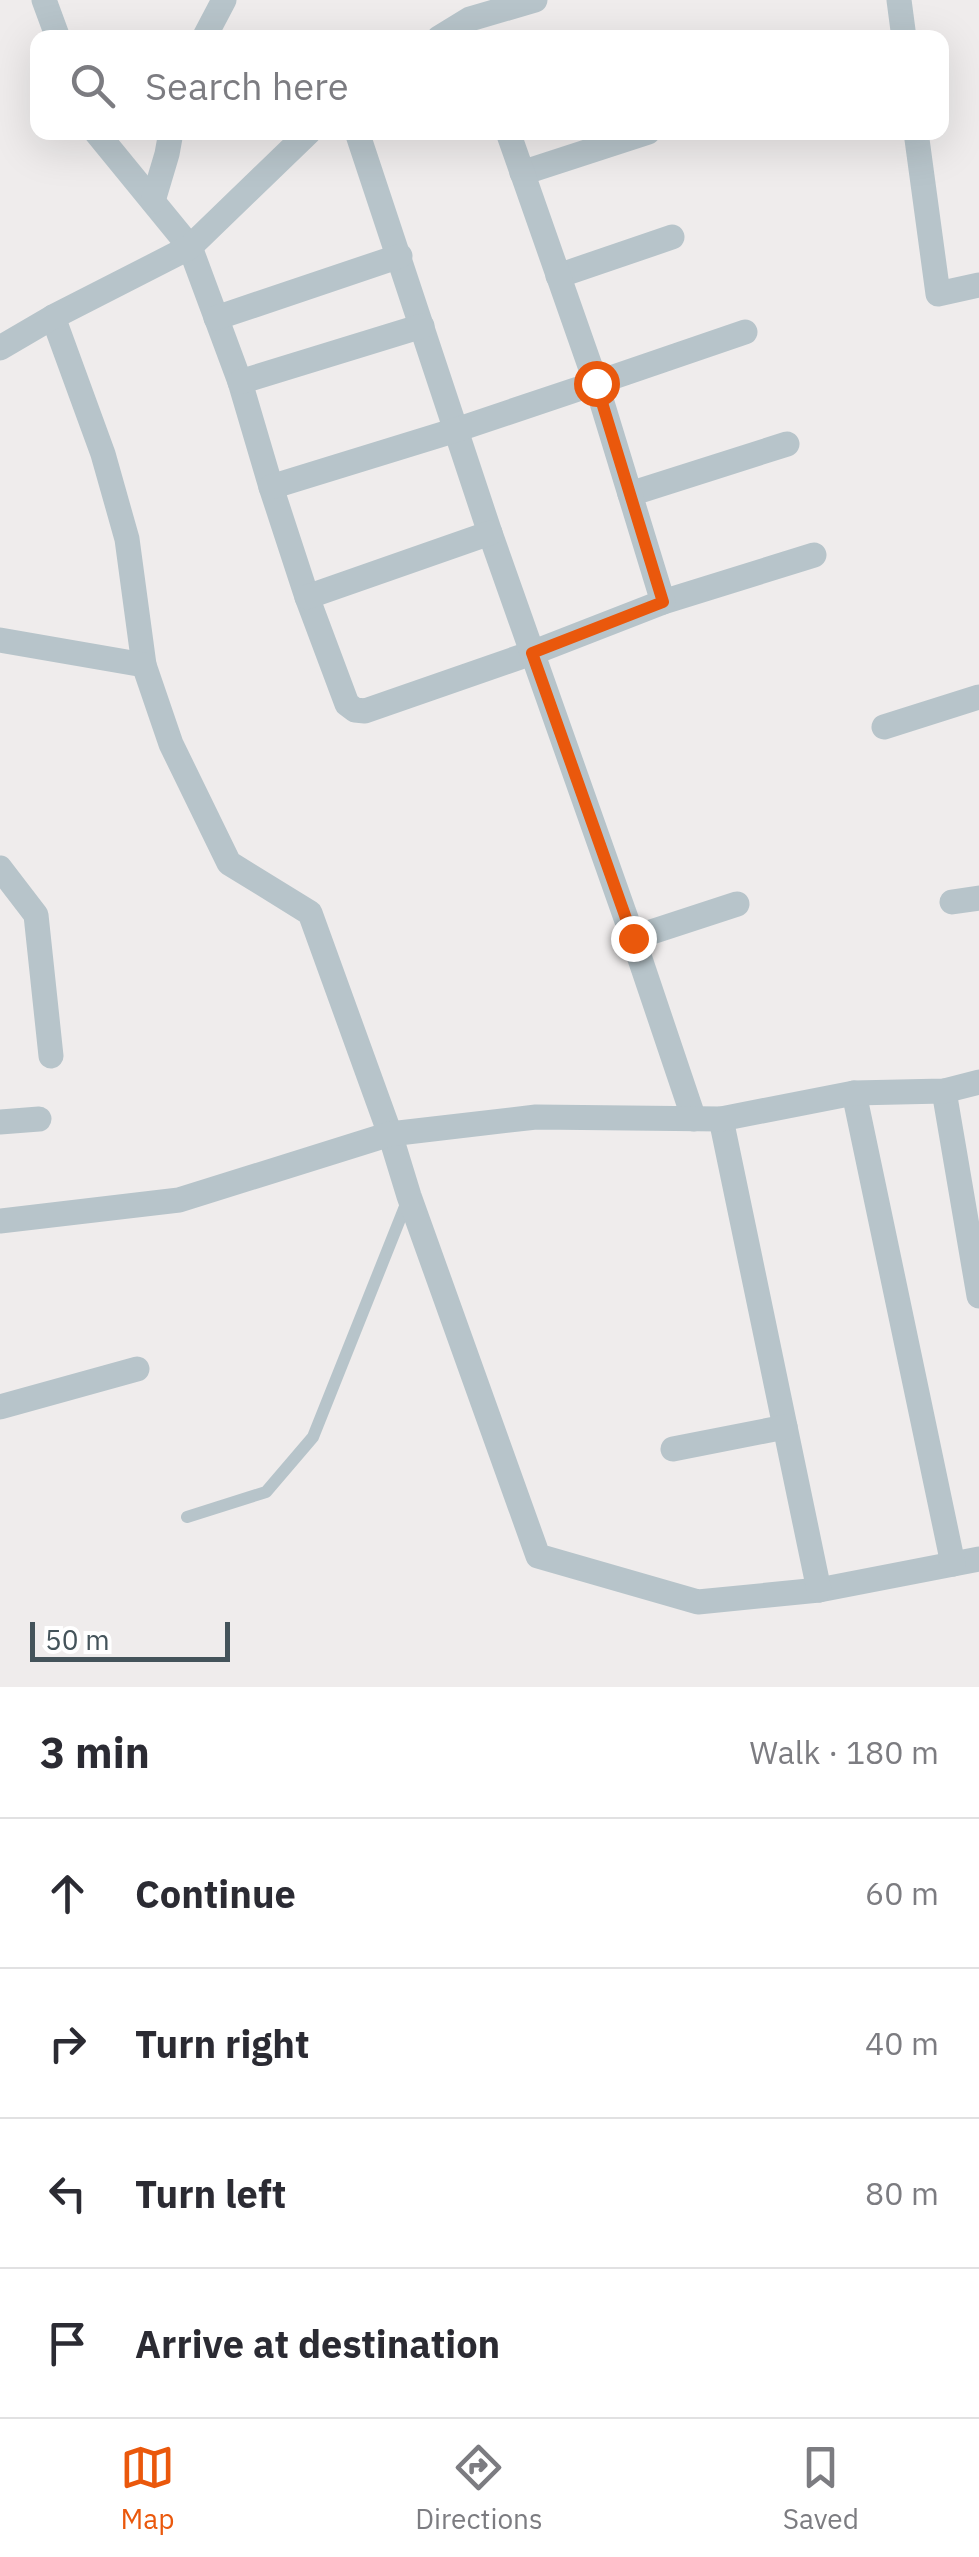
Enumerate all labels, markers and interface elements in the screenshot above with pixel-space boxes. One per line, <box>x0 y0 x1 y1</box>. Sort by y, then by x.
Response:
search box <box>30 30 949 140</box>
icon: search <box>65 58 120 113</box>
text: Search here <box>145 61 349 110</box>
route start <box>574 361 620 407</box>
route end <box>611 916 657 962</box>
scale bar <box>30 1617 230 1662</box>
text: 50 m <box>45 1621 110 1658</box>
text: 3 min <box>40 1725 150 1780</box>
text: Walk · 180 m <box>750 1731 939 1773</box>
icon: ahead <box>40 1866 95 1921</box>
text: Continue <box>135 1869 296 1918</box>
text: 60 m <box>865 1872 939 1914</box>
icon: right <box>40 2016 95 2071</box>
text: Turn right <box>135 2019 310 2068</box>
text: 40 m <box>865 2022 939 2064</box>
icon: left <box>40 2166 95 2221</box>
text: Turn left <box>135 2169 286 2218</box>
text: 80 m <box>865 2172 939 2214</box>
icon: arrive <box>40 2316 95 2371</box>
text: Arrive at destination <box>135 2319 500 2368</box>
tab: Map <box>120 2440 175 2537</box>
tab: Directions <box>415 2440 543 2537</box>
tab: Saved <box>783 2440 859 2537</box>

